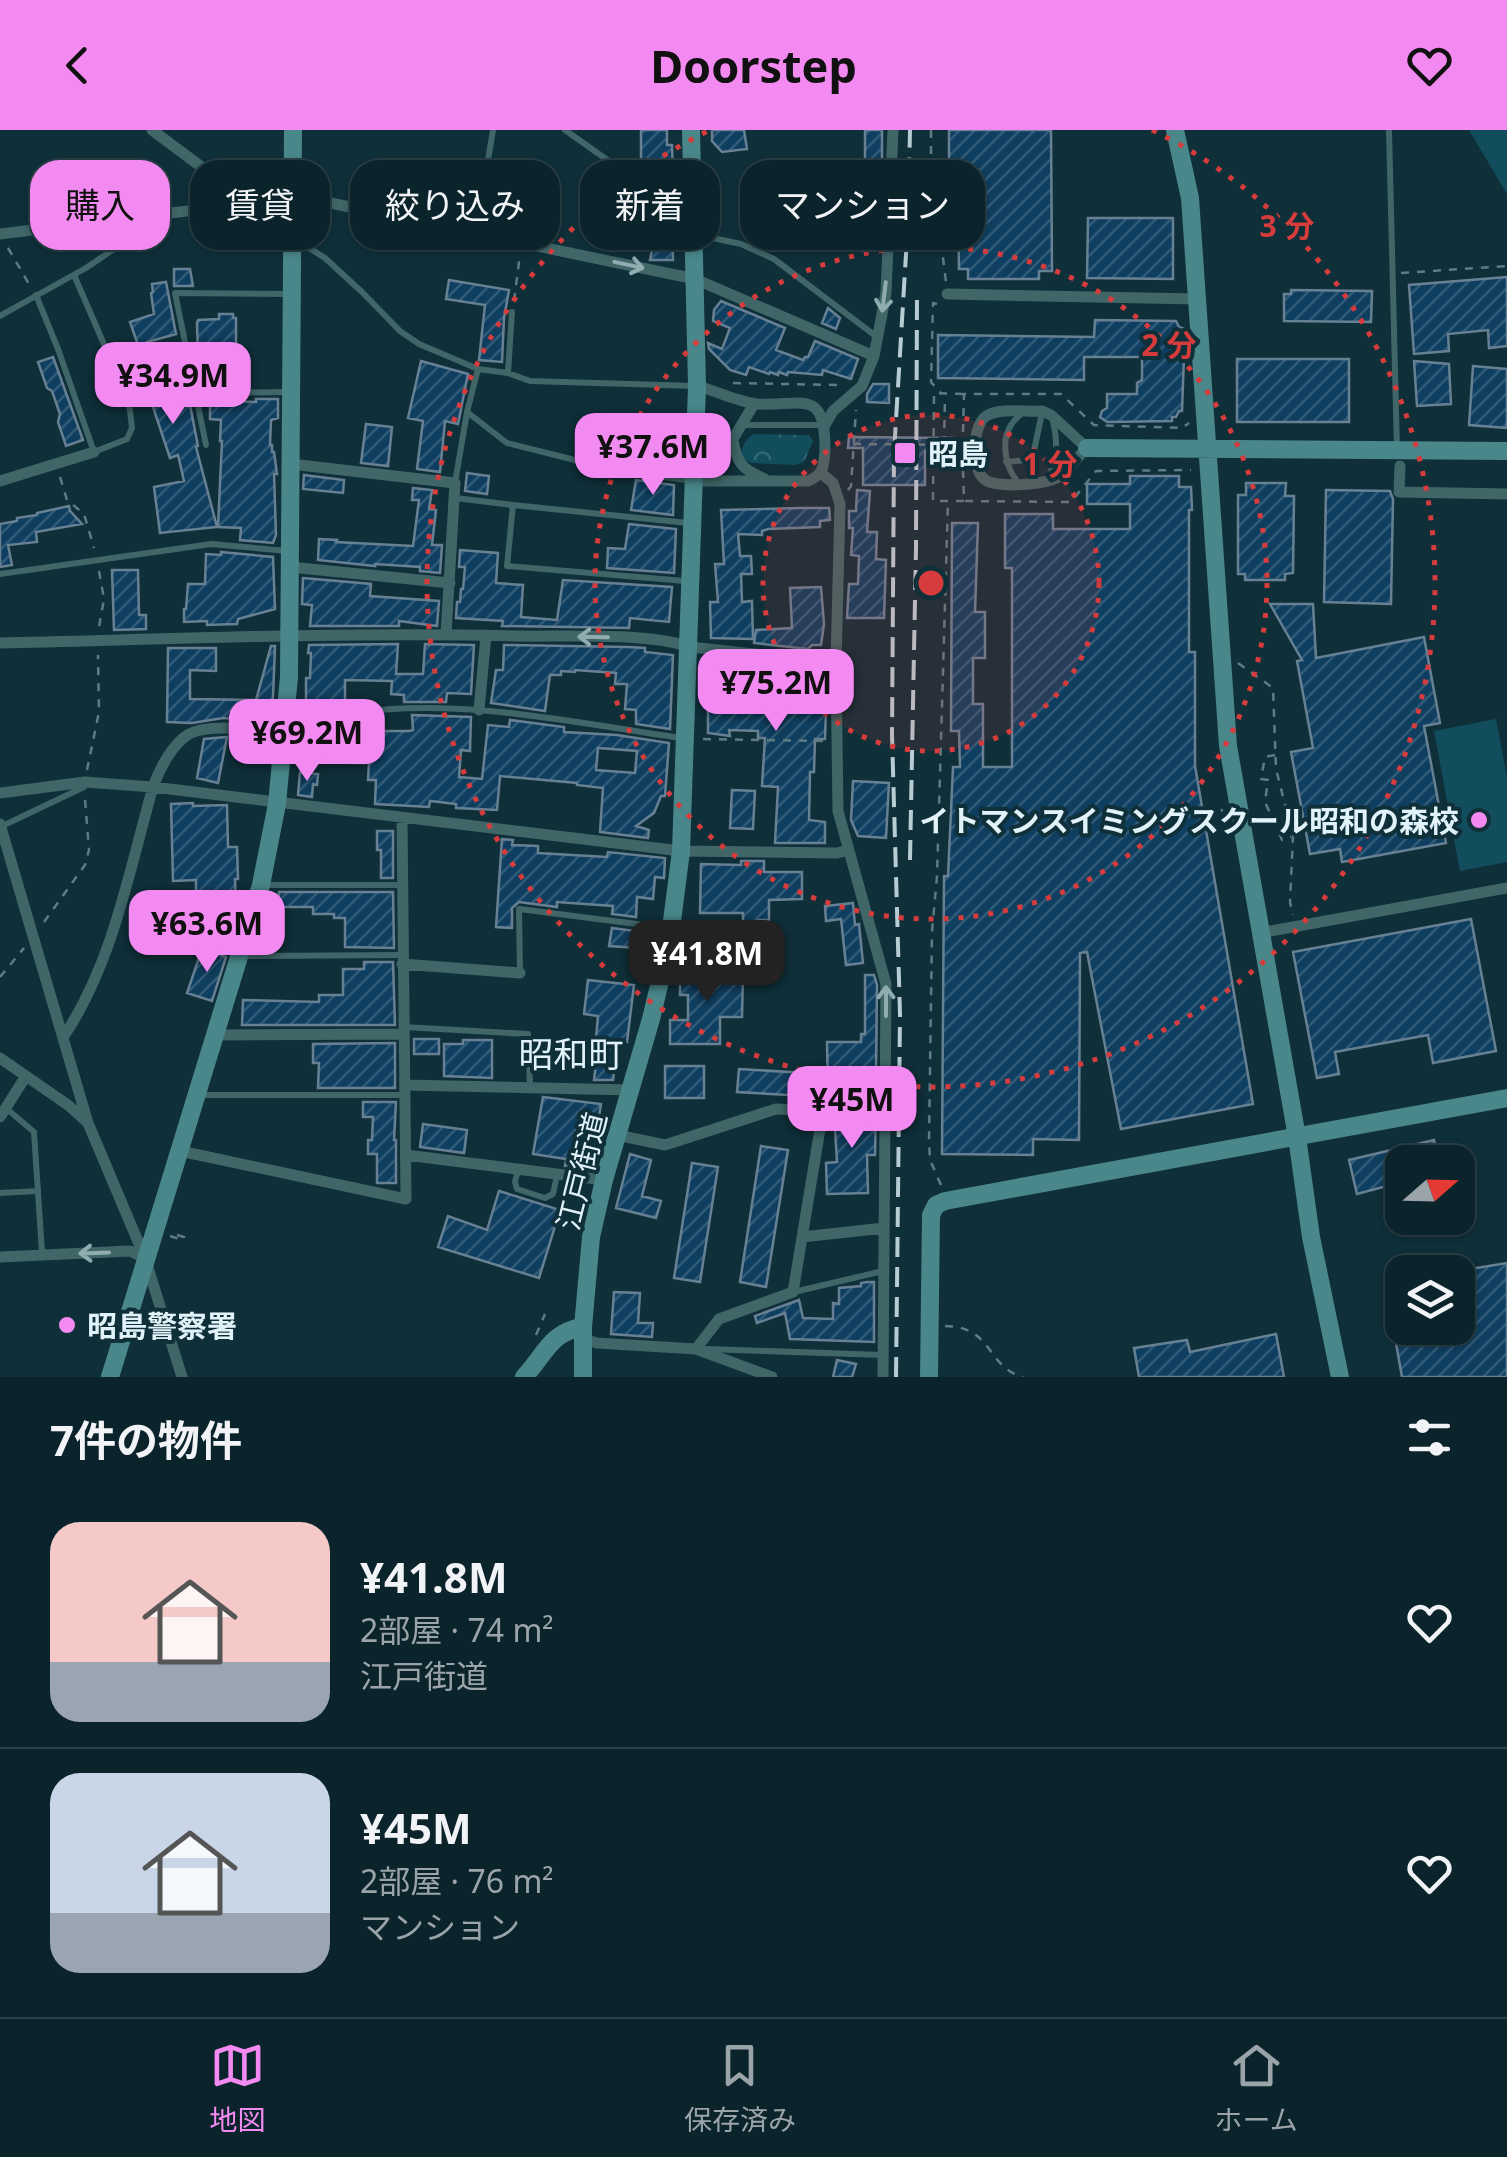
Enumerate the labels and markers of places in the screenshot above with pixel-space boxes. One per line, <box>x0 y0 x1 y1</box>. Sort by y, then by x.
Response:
pin: ¥34.9M <box>92 342 254 427</box>
pin: ¥37.6M <box>572 413 734 498</box>
place label: 昭島 <box>928 433 988 474</box>
marker: 昭島 <box>892 440 918 466</box>
centre of rings <box>913 565 949 601</box>
pin: ¥75.2M <box>695 649 857 734</box>
pin: ¥69.2M <box>226 699 388 784</box>
place label: イトマンスイミングスクール昭和の森校 <box>920 800 1459 841</box>
marker: イトマンスイミングスクール昭和の森校 <box>1468 809 1490 831</box>
pin: ¥63.6M <box>126 890 288 975</box>
pin: ¥41.8M <box>626 920 788 1005</box>
pin: ¥45M <box>793 1066 911 1151</box>
place label: 昭島警察署 <box>87 1305 237 1346</box>
marker: 昭島警察署 <box>56 1314 78 1336</box>

